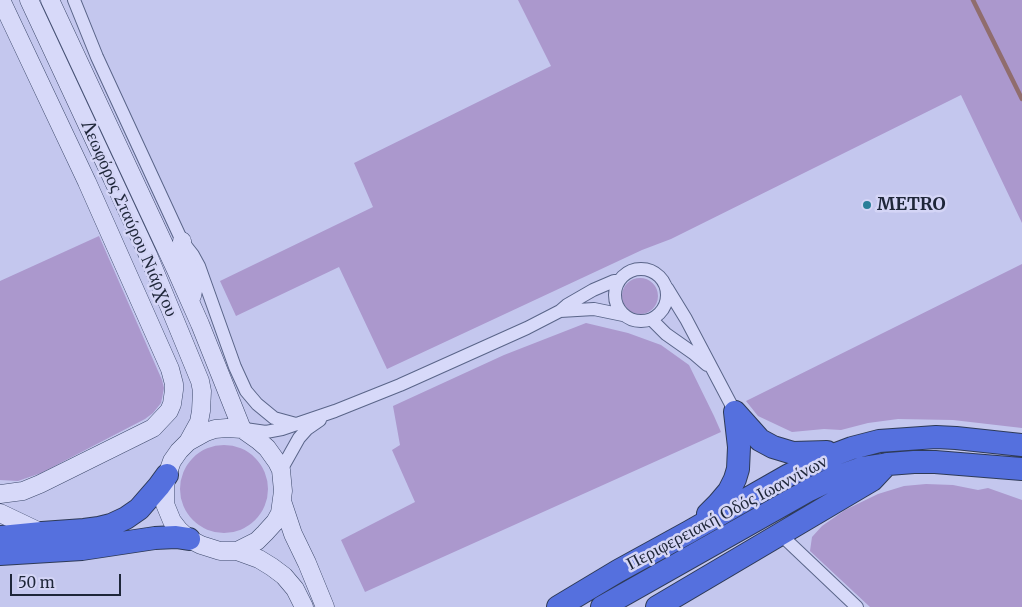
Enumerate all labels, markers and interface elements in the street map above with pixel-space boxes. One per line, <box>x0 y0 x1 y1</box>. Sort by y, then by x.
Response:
street label: Λεωφόρος Σταύρου Νιάρχου <box>76 118 182 320</box>
place label: METRO <box>877 194 946 216</box>
marker: METRO <box>861 199 873 211</box>
street label: Περιφερειακή Οδός Ιωαννίνων <box>623 451 831 575</box>
scale bar <box>12 564 124 596</box>
text: 50 m <box>18 573 55 592</box>

